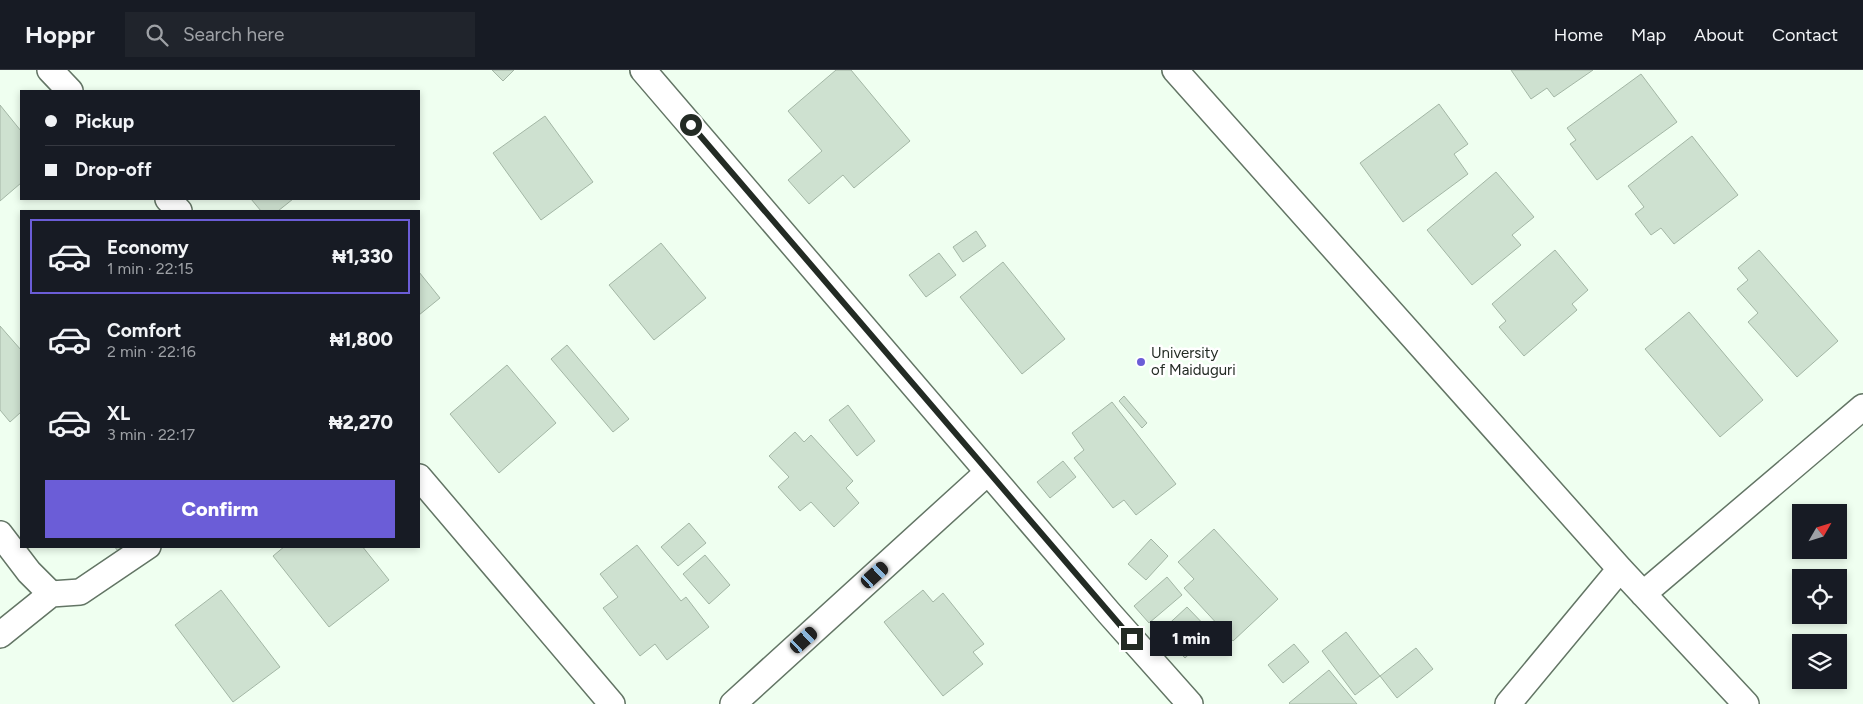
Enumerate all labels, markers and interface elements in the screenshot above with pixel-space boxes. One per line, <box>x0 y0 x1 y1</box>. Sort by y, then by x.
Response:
search box <box>125 12 475 57</box>
text: Hoppr <box>25 20 95 49</box>
icon: search <box>143 21 171 49</box>
text: Search here <box>183 23 284 46</box>
text: Home <box>1554 24 1603 46</box>
text: Map <box>1631 24 1666 46</box>
text: About <box>1694 24 1744 46</box>
text: Contact <box>1772 24 1838 46</box>
text: Pickup <box>75 110 134 133</box>
route start <box>680 114 702 136</box>
text: Drop-off <box>75 158 152 181</box>
icon: car <box>47 234 92 279</box>
text: Economy <box>107 236 189 259</box>
text: ₦1,330 <box>332 245 393 268</box>
text: 1 min · 22:15 <box>107 259 194 278</box>
icon: car <box>47 317 92 362</box>
text: Comfort <box>107 319 182 342</box>
text: ₦1,800 <box>330 328 393 351</box>
text: 2 min · 22:16 <box>107 342 196 361</box>
place label: University of Maiduguri <box>1151 344 1236 379</box>
marker: University of Maiduguri <box>1135 356 1147 368</box>
icon: car <box>47 400 92 445</box>
text: XL <box>107 402 130 425</box>
text: ₦2,270 <box>329 411 393 434</box>
text: 3 min · 22:17 <box>107 425 195 444</box>
button: Confirm <box>45 480 395 538</box>
north arrow <box>1792 504 1848 559</box>
map controls <box>1792 504 1847 689</box>
car <box>858 559 891 591</box>
button: locate <box>1792 569 1847 624</box>
callout: 1 min <box>1150 622 1232 656</box>
car <box>787 624 820 656</box>
route end <box>1121 628 1143 650</box>
text: 1 min <box>1172 629 1210 648</box>
button: layers <box>1792 634 1847 689</box>

